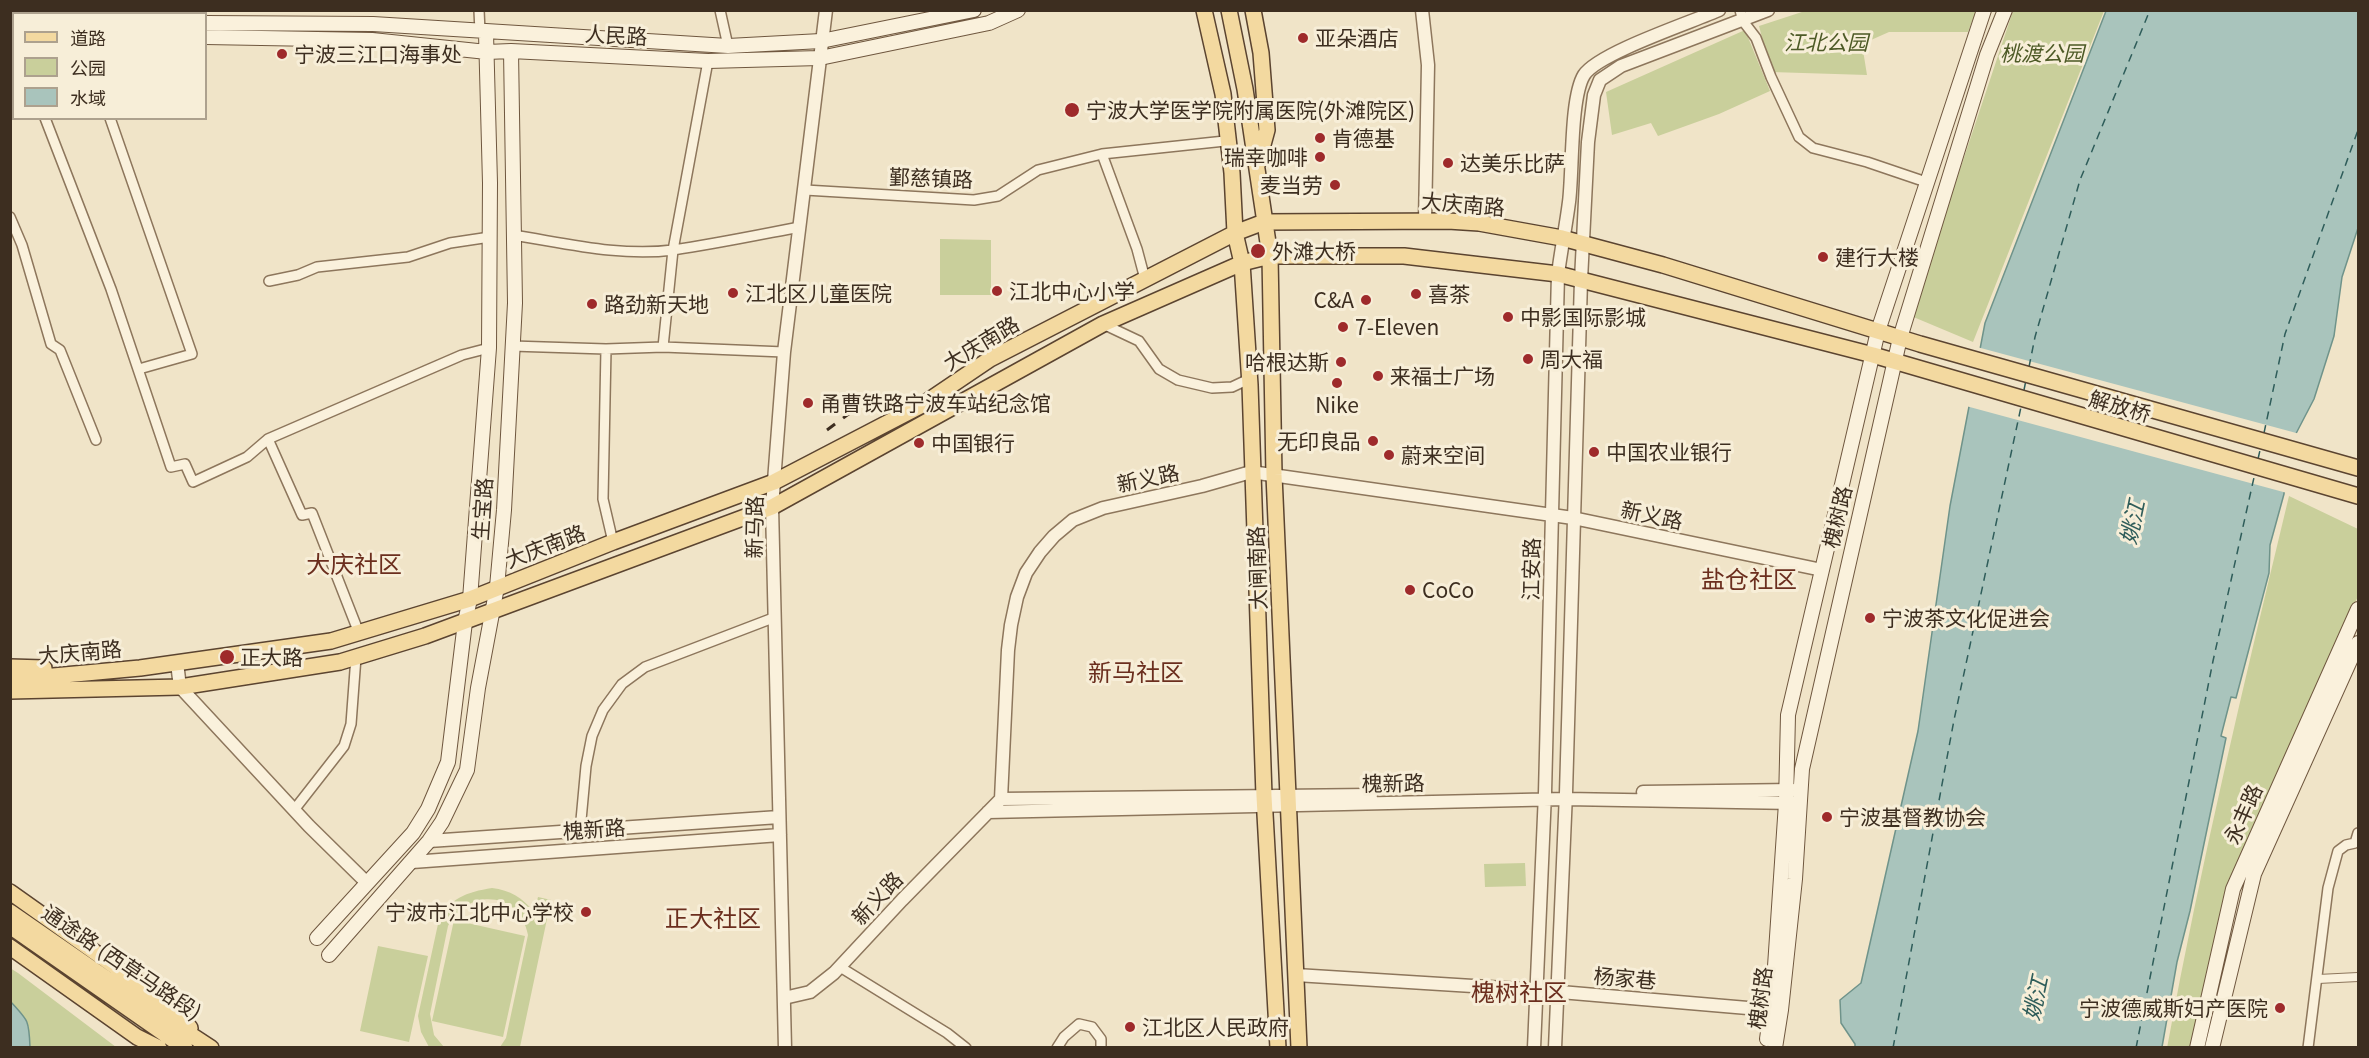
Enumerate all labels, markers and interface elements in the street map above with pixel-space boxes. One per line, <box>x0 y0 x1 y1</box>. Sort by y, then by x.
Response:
legend <box>12 12 207 120</box>
street label: 人民路 <box>584 21 648 49</box>
text: 道路 <box>70 24 106 50</box>
place label: 亚朵酒店 <box>1315 25 1399 51</box>
park label: 江北公园 <box>1784 29 1868 55</box>
marker: 亚朵酒店 <box>1296 31 1310 45</box>
park label: 桃渡公园 <box>2000 40 2084 66</box>
place label: 宁波三江口海事处 <box>294 41 462 67</box>
marker: 宁波三江口海事处 <box>275 47 289 61</box>
text: 公园 <box>70 54 106 80</box>
text: 水域 <box>70 84 106 110</box>
place label: 宁波大学医学院附属医院(外滩院区) <box>1086 97 1415 123</box>
marker: 宁波大学医学院附属医院(外滩院区) <box>1063 101 1081 119</box>
place label: 肯德基 <box>1332 125 1395 151</box>
marker: 肯德基 <box>1313 131 1327 145</box>
place label: 瑞幸咖啡 <box>1224 144 1308 170</box>
marker: 瑞幸咖啡 <box>1313 150 1327 164</box>
place label: 达美乐比萨 <box>1460 150 1565 176</box>
marker: 达美乐比萨 <box>1441 156 1455 170</box>
street label: 鄞慈镇路 <box>889 164 973 192</box>
place label: 麦当劳 <box>1260 172 1323 198</box>
marker: 麦当劳 <box>1328 178 1342 192</box>
street label: 大庆南路 <box>1420 188 1506 220</box>
place label: 外滩大桥 <box>1272 238 1356 264</box>
marker: 外滩大桥 <box>1249 242 1267 260</box>
place label: 建行大楼 <box>1835 244 1919 270</box>
marker: 建行大楼 <box>1816 250 1830 264</box>
place label: 江北中心小学 <box>1009 278 1135 304</box>
place label: 江北区儿童医院 <box>745 280 892 306</box>
place label: 喜茶 <box>1428 281 1470 307</box>
marker: 江北中心小学 <box>990 284 1004 298</box>
marker: 江北区儿童医院 <box>726 286 740 300</box>
place label: C&A <box>1314 287 1354 313</box>
marker: 喜茶 <box>1409 287 1423 301</box>
place label: 路劲新天地 <box>604 291 709 317</box>
marker: C&A <box>1359 293 1373 307</box>
marker: 路劲新天地 <box>585 297 599 311</box>
place label: 中影国际影城 <box>1520 304 1646 330</box>
marker: 中影国际影城 <box>1501 310 1515 324</box>
street label: 大庆南路 <box>939 311 1023 375</box>
place label: 7-Eleven <box>1355 314 1439 340</box>
marker: 7-Eleven <box>1336 320 1350 334</box>
place label: 周大福 <box>1540 346 1603 372</box>
place label: 哈根达斯 <box>1245 349 1329 375</box>
marker: 周大福 <box>1521 352 1535 366</box>
marker: 哈根达斯 <box>1334 355 1348 369</box>
place label: 来福士广场 <box>1390 363 1495 389</box>
marker: 来福士广场 <box>1371 369 1385 383</box>
marker: Nike <box>1330 376 1344 390</box>
street label: 解放桥 <box>2086 385 2154 427</box>
place label: 甬曹铁路宁波车站纪念馆 <box>820 390 1051 416</box>
place label: Nike <box>1315 392 1359 418</box>
marker: 甬曹铁路宁波车站纪念馆 <box>801 396 815 410</box>
place label: 无印良品 <box>1277 428 1361 454</box>
place label: 中国银行 <box>931 430 1015 456</box>
marker: 无印良品 <box>1366 434 1380 448</box>
marker: 中国银行 <box>912 436 926 450</box>
place label: 中国农业银行 <box>1606 439 1732 465</box>
place label: 蔚来空间 <box>1401 442 1485 468</box>
marker: 中国农业银行 <box>1587 445 1601 459</box>
marker: 蔚来空间 <box>1382 448 1396 462</box>
street label: 新义路 <box>1115 459 1181 497</box>
street label: 生宝路 <box>467 477 497 541</box>
street label: 槐树路 <box>1818 483 1856 551</box>
street label: 新马路 <box>741 495 767 559</box>
street label: 新义路 <box>1619 496 1685 534</box>
water label: 姚江 <box>2115 498 2149 546</box>
street label: 大庆南路 <box>501 519 589 573</box>
street label: 大闸南路 <box>1243 526 1271 610</box>
street label: 江安路 <box>1518 537 1544 601</box>
district label: 大庆社区 <box>306 550 402 578</box>
district label: 盐仓社区 <box>1701 565 1797 593</box>
place label: CoCo <box>1422 577 1474 603</box>
marker: CoCo <box>1403 583 1417 597</box>
place label: 宁波茶文化促进会 <box>1882 605 2050 631</box>
marker: 宁波茶文化促进会 <box>1863 611 1877 625</box>
street label: 大庆南路 <box>37 636 123 668</box>
place label: 正大路 <box>240 644 303 670</box>
marker: 正大路 <box>218 648 236 666</box>
district label: 新马社区 <box>1088 658 1184 686</box>
street label: 槐新路 <box>1361 770 1425 796</box>
street label: 永丰路 <box>2219 780 2267 848</box>
place label: 宁波基督教协会 <box>1839 804 1986 830</box>
marker: 宁波基督教协会 <box>1820 810 1834 824</box>
street label: 槐新路 <box>562 814 626 844</box>
street label: 新义路 <box>846 866 908 930</box>
street label: 通途路 (西草马路段) <box>37 899 207 1025</box>
place label: 宁波市江北中心学校 <box>385 899 574 925</box>
district label: 正大社区 <box>665 904 761 932</box>
marker: 宁波市江北中心学校 <box>579 905 593 919</box>
street label: 杨家巷 <box>1593 963 1657 993</box>
street label: 槐树路 <box>1744 965 1776 1031</box>
water label: 姚江 <box>2018 974 2052 1022</box>
district label: 槐树社区 <box>1471 978 1567 1006</box>
place label: 宁波德威斯妇产医院 <box>2079 995 2268 1021</box>
marker: 宁波德威斯妇产医院 <box>2273 1001 2287 1015</box>
place label: 江北区人民政府 <box>1142 1014 1289 1040</box>
marker: 江北区人民政府 <box>1123 1020 1137 1034</box>

